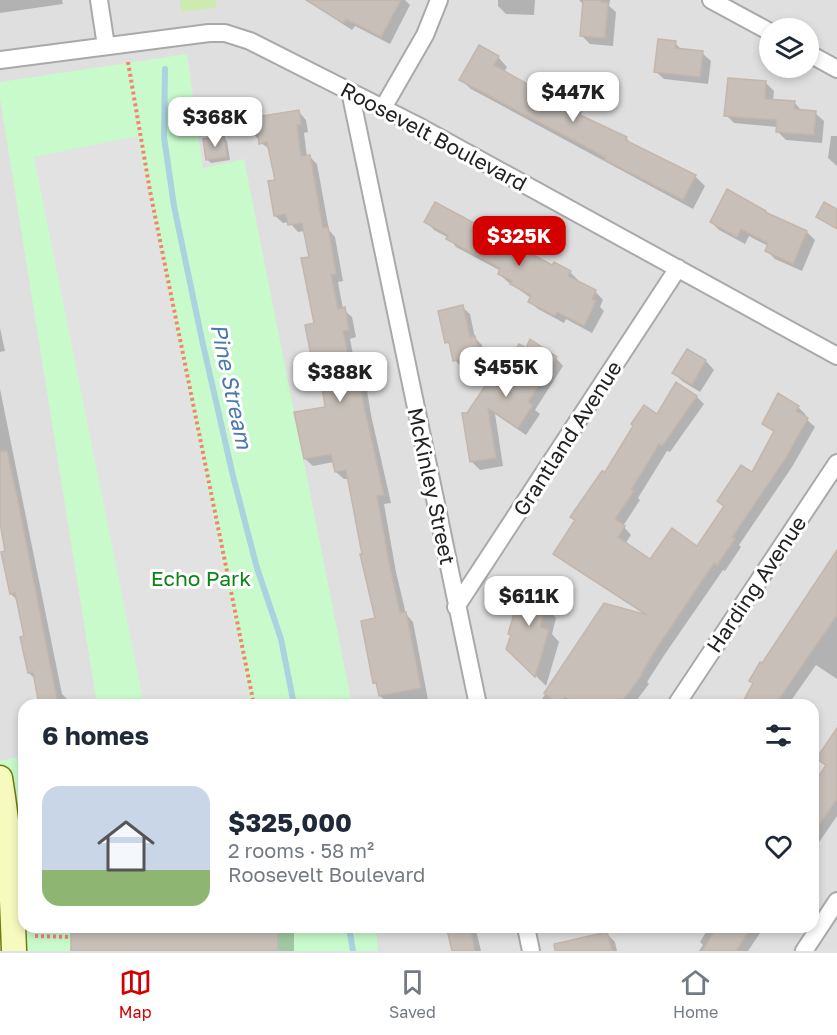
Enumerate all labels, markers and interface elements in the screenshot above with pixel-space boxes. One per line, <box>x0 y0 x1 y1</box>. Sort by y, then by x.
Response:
map controls <box>759 18 819 78</box>
button: layers <box>759 18 819 78</box>
pin: $447K <box>531 72 615 123</box>
street label: Roosevelt Boulevard <box>336 76 532 196</box>
text: $447K <box>541 79 605 103</box>
pin: $368K <box>173 97 257 148</box>
text: $368K <box>182 104 248 128</box>
pin: $325K <box>477 216 561 267</box>
text: $325K <box>487 223 551 247</box>
water label: Pine Stream <box>206 321 259 453</box>
pin: $455K <box>464 347 548 398</box>
pin: $388K <box>298 352 382 403</box>
text: $455K <box>474 354 538 378</box>
street label: Grantland Avenue <box>507 356 627 520</box>
text: $388K <box>307 359 373 383</box>
street label: McKinley Street <box>403 405 461 567</box>
street label: Harding Avenue <box>701 511 811 657</box>
park label: Echo Park <box>151 565 251 591</box>
pin: $611K <box>487 576 571 627</box>
text: $611K <box>498 583 560 607</box>
icon: filters <box>762 719 795 752</box>
text: 6 homes <box>42 720 149 751</box>
text: $325,000 <box>228 807 352 838</box>
icon: home <box>90 810 162 882</box>
icon: heart <box>762 830 795 863</box>
text: 2 rooms · 58 m² <box>228 838 374 862</box>
text: Roosevelt Boulevard <box>228 862 425 886</box>
tab: Map <box>119 966 152 1022</box>
tab: Saved <box>389 966 436 1022</box>
tab: Home <box>673 966 718 1022</box>

